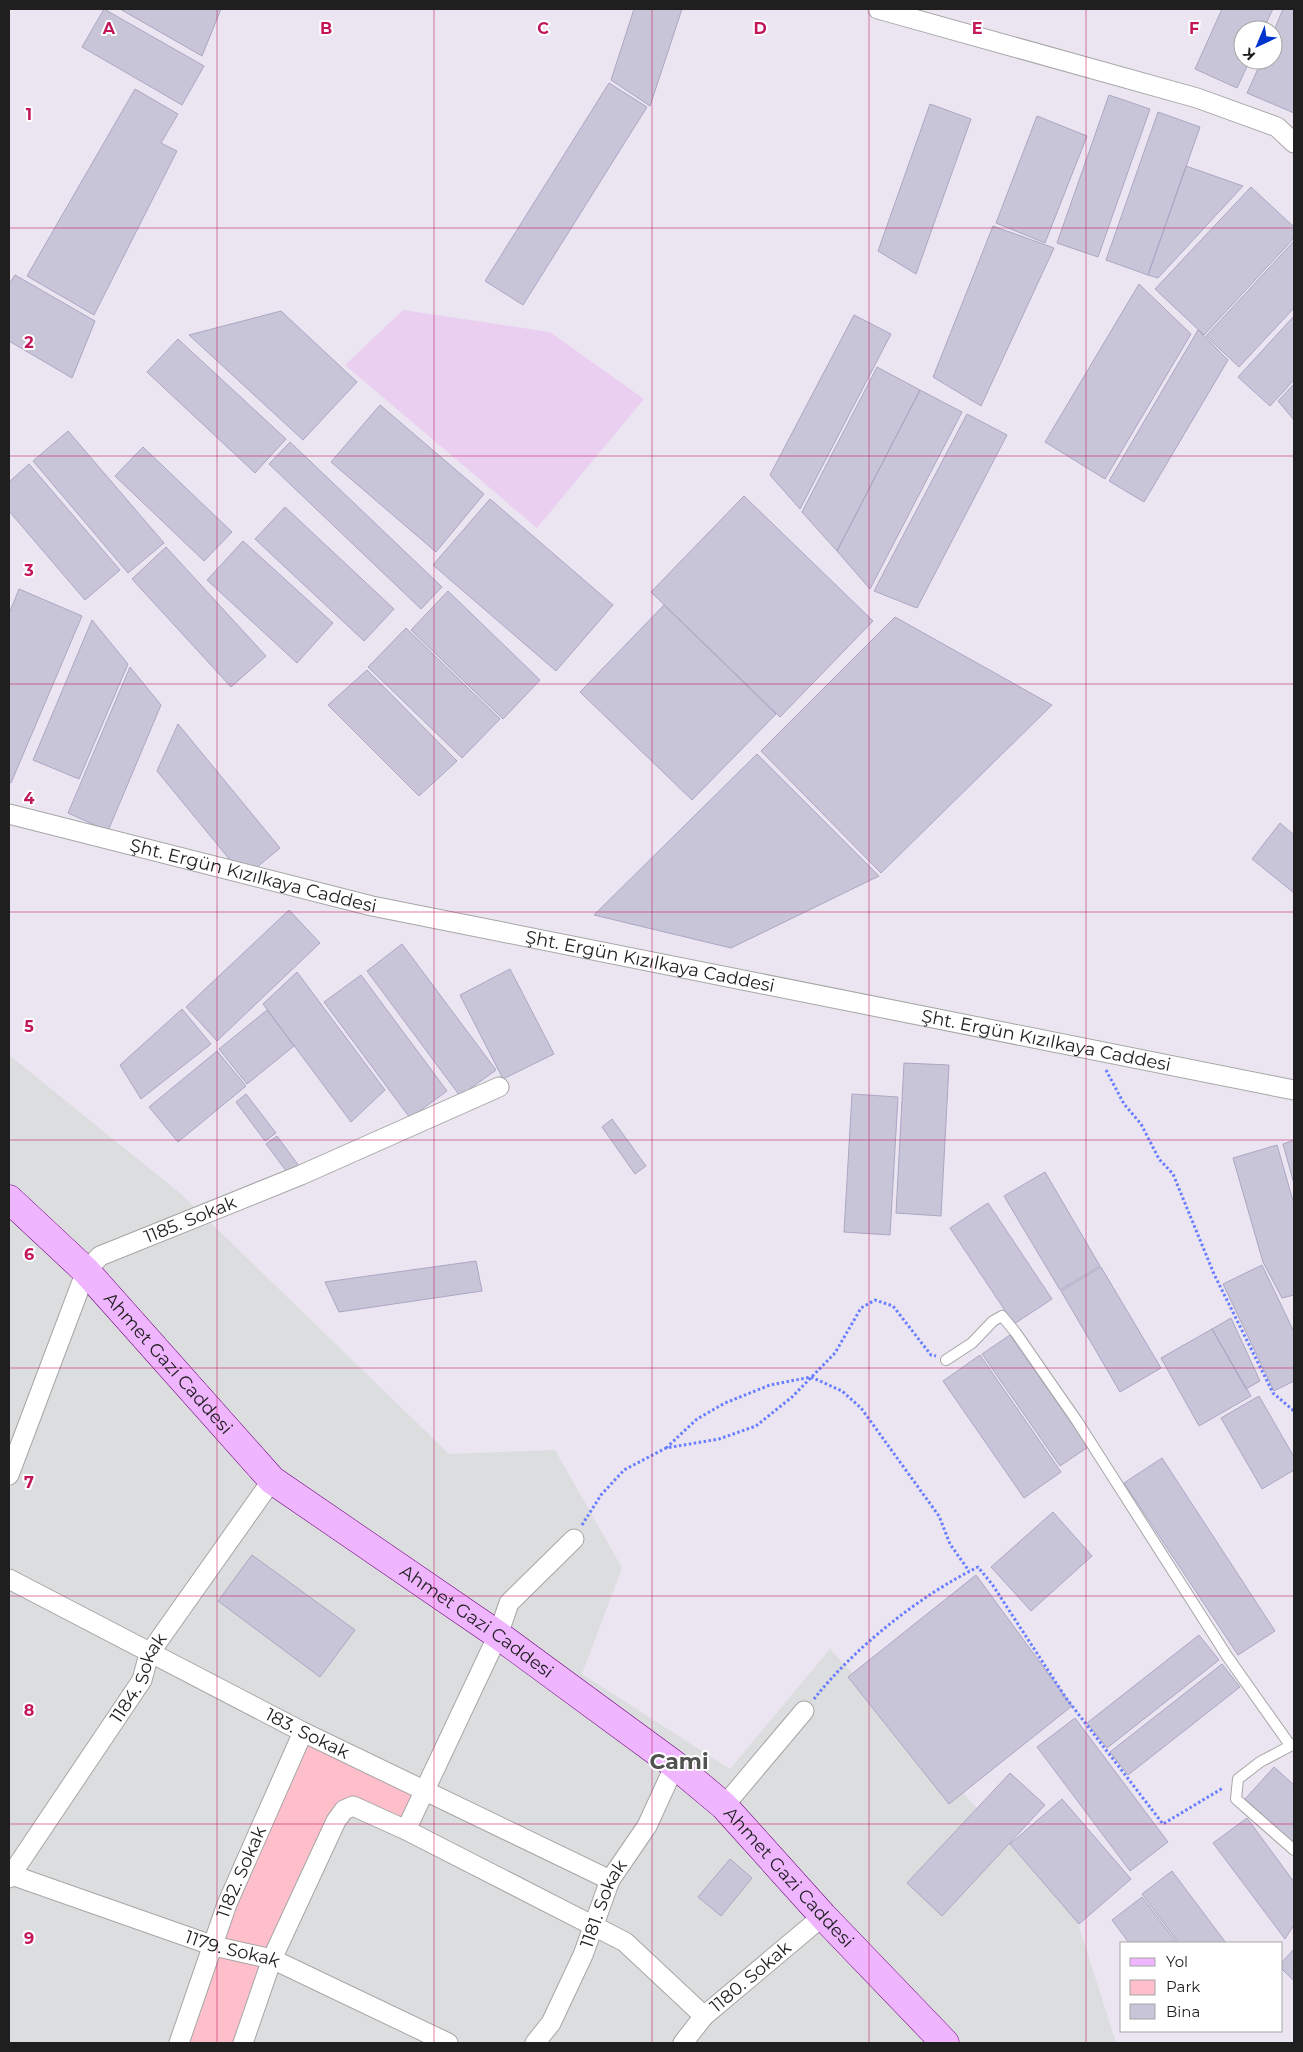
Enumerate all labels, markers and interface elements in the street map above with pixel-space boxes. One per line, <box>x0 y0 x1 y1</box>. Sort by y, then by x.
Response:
text: A <box>102 19 116 38</box>
text: B <box>320 19 332 38</box>
text: C <box>537 19 549 38</box>
text: D <box>753 19 767 38</box>
text: E <box>972 19 982 38</box>
text: F <box>1189 19 1199 38</box>
north arrow <box>1233 20 1283 70</box>
text: K <box>1239 44 1259 64</box>
text: 1 <box>26 105 32 124</box>
text: 2 <box>24 333 34 352</box>
text: 3 <box>23 561 34 580</box>
text: 4 <box>23 789 35 808</box>
street label: Şht. Ergün Kızılkaya Caddesi <box>128 834 379 918</box>
street label: Şht. Ergün Kızılkaya Caddesi <box>523 926 777 997</box>
street label: Şht. Ergün Kızılkaya Caddesi <box>920 1005 1173 1076</box>
text: 5 <box>24 1017 34 1036</box>
street label: 1185. Sokak <box>141 1191 240 1248</box>
text: 6 <box>24 1245 34 1264</box>
street label: Ahmet Gazi Caddesi <box>99 1288 237 1439</box>
text: 7 <box>24 1473 34 1492</box>
street label: Ahmet Gazi Caddesi <box>396 1560 558 1683</box>
street label: 1184. Sokak <box>105 1628 172 1727</box>
text: 8 <box>24 1701 34 1720</box>
street label: 183. Sokak <box>262 1703 353 1764</box>
district label: Cami <box>649 1748 709 1775</box>
street label: Ahmet Gazi Caddesi <box>719 1802 858 1952</box>
street label: 1182. Sokak <box>212 1823 271 1921</box>
street label: 1181. Sokak <box>575 1855 632 1951</box>
street label: 1179. Sokak <box>182 1926 284 1972</box>
text: 9 <box>24 1929 34 1948</box>
street label: 1180. Sokak <box>706 1936 796 2017</box>
legend <box>1120 1942 1283 2032</box>
text: Yol <box>1166 1952 1188 1971</box>
text: Park <box>1166 1977 1200 1996</box>
text: Bina <box>1166 2002 1200 2021</box>

